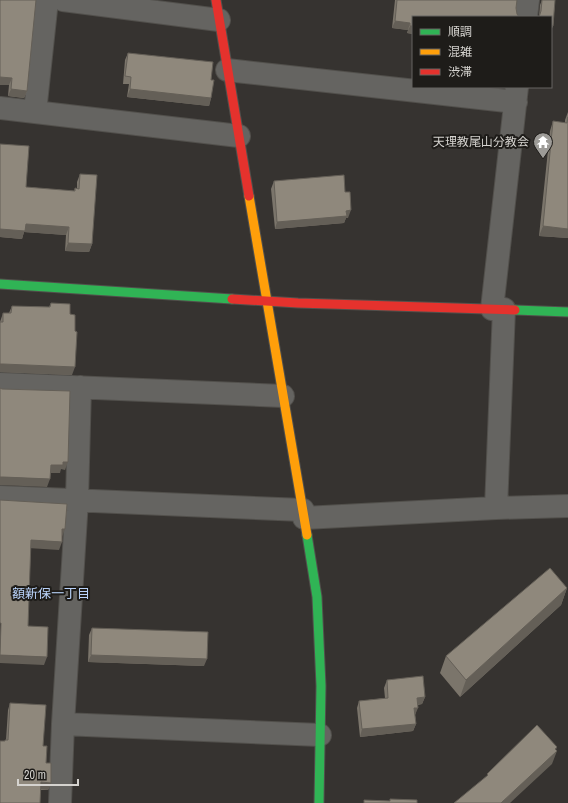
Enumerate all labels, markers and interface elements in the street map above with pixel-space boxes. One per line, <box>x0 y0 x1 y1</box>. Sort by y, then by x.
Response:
legend <box>412 16 552 88</box>
text: 順調 <box>448 24 472 40</box>
text: 混雑 <box>448 44 472 60</box>
text: 渋滞 <box>448 64 472 80</box>
temple icon: 天理教尾山分教会 <box>532 131 554 159</box>
place label: 天理教尾山分教会 <box>433 134 529 150</box>
district label: 額新保一丁目 <box>12 585 90 602</box>
scale bar <box>18 761 78 787</box>
text: 20 m <box>24 767 46 783</box>

